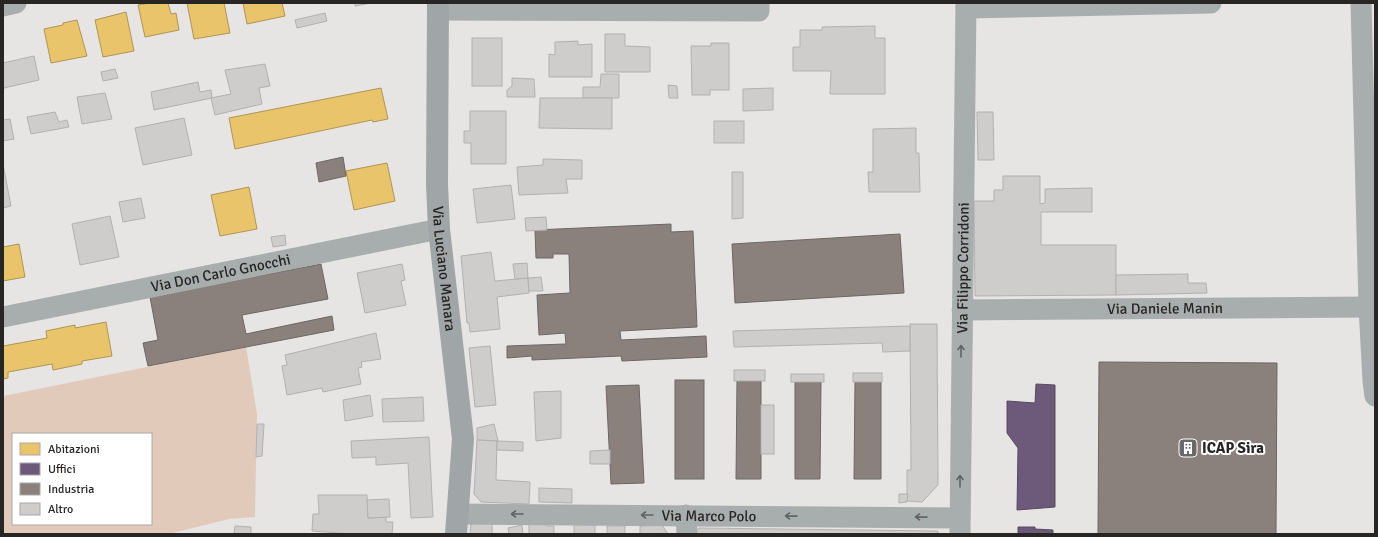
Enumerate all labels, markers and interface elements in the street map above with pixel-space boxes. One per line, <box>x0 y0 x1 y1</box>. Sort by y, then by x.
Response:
street label: Via Filippo Corridoni <box>953 202 973 334</box>
street label: Via Luciano Manara <box>429 206 460 332</box>
street label: Via Don Carlo Gnocchi <box>149 250 292 296</box>
street label: Via Daniele Manin <box>1107 299 1223 318</box>
one-way arrow <box>957 345 965 358</box>
legend <box>12 433 152 525</box>
building icon: ICAP Sira <box>1177 437 1199 459</box>
place label: ICAP Sira <box>1202 439 1264 457</box>
text: Abitazioni <box>48 442 100 457</box>
text: Uffici <box>48 462 76 477</box>
one-way arrow <box>956 475 964 488</box>
text: Industria <box>48 482 94 497</box>
text: Altro <box>48 502 73 517</box>
street label: Via Marco Polo <box>662 507 757 525</box>
one-way arrow <box>511 510 524 518</box>
one-way arrow <box>641 511 654 519</box>
one-way arrow <box>785 512 798 520</box>
one-way arrow <box>915 514 928 521</box>

